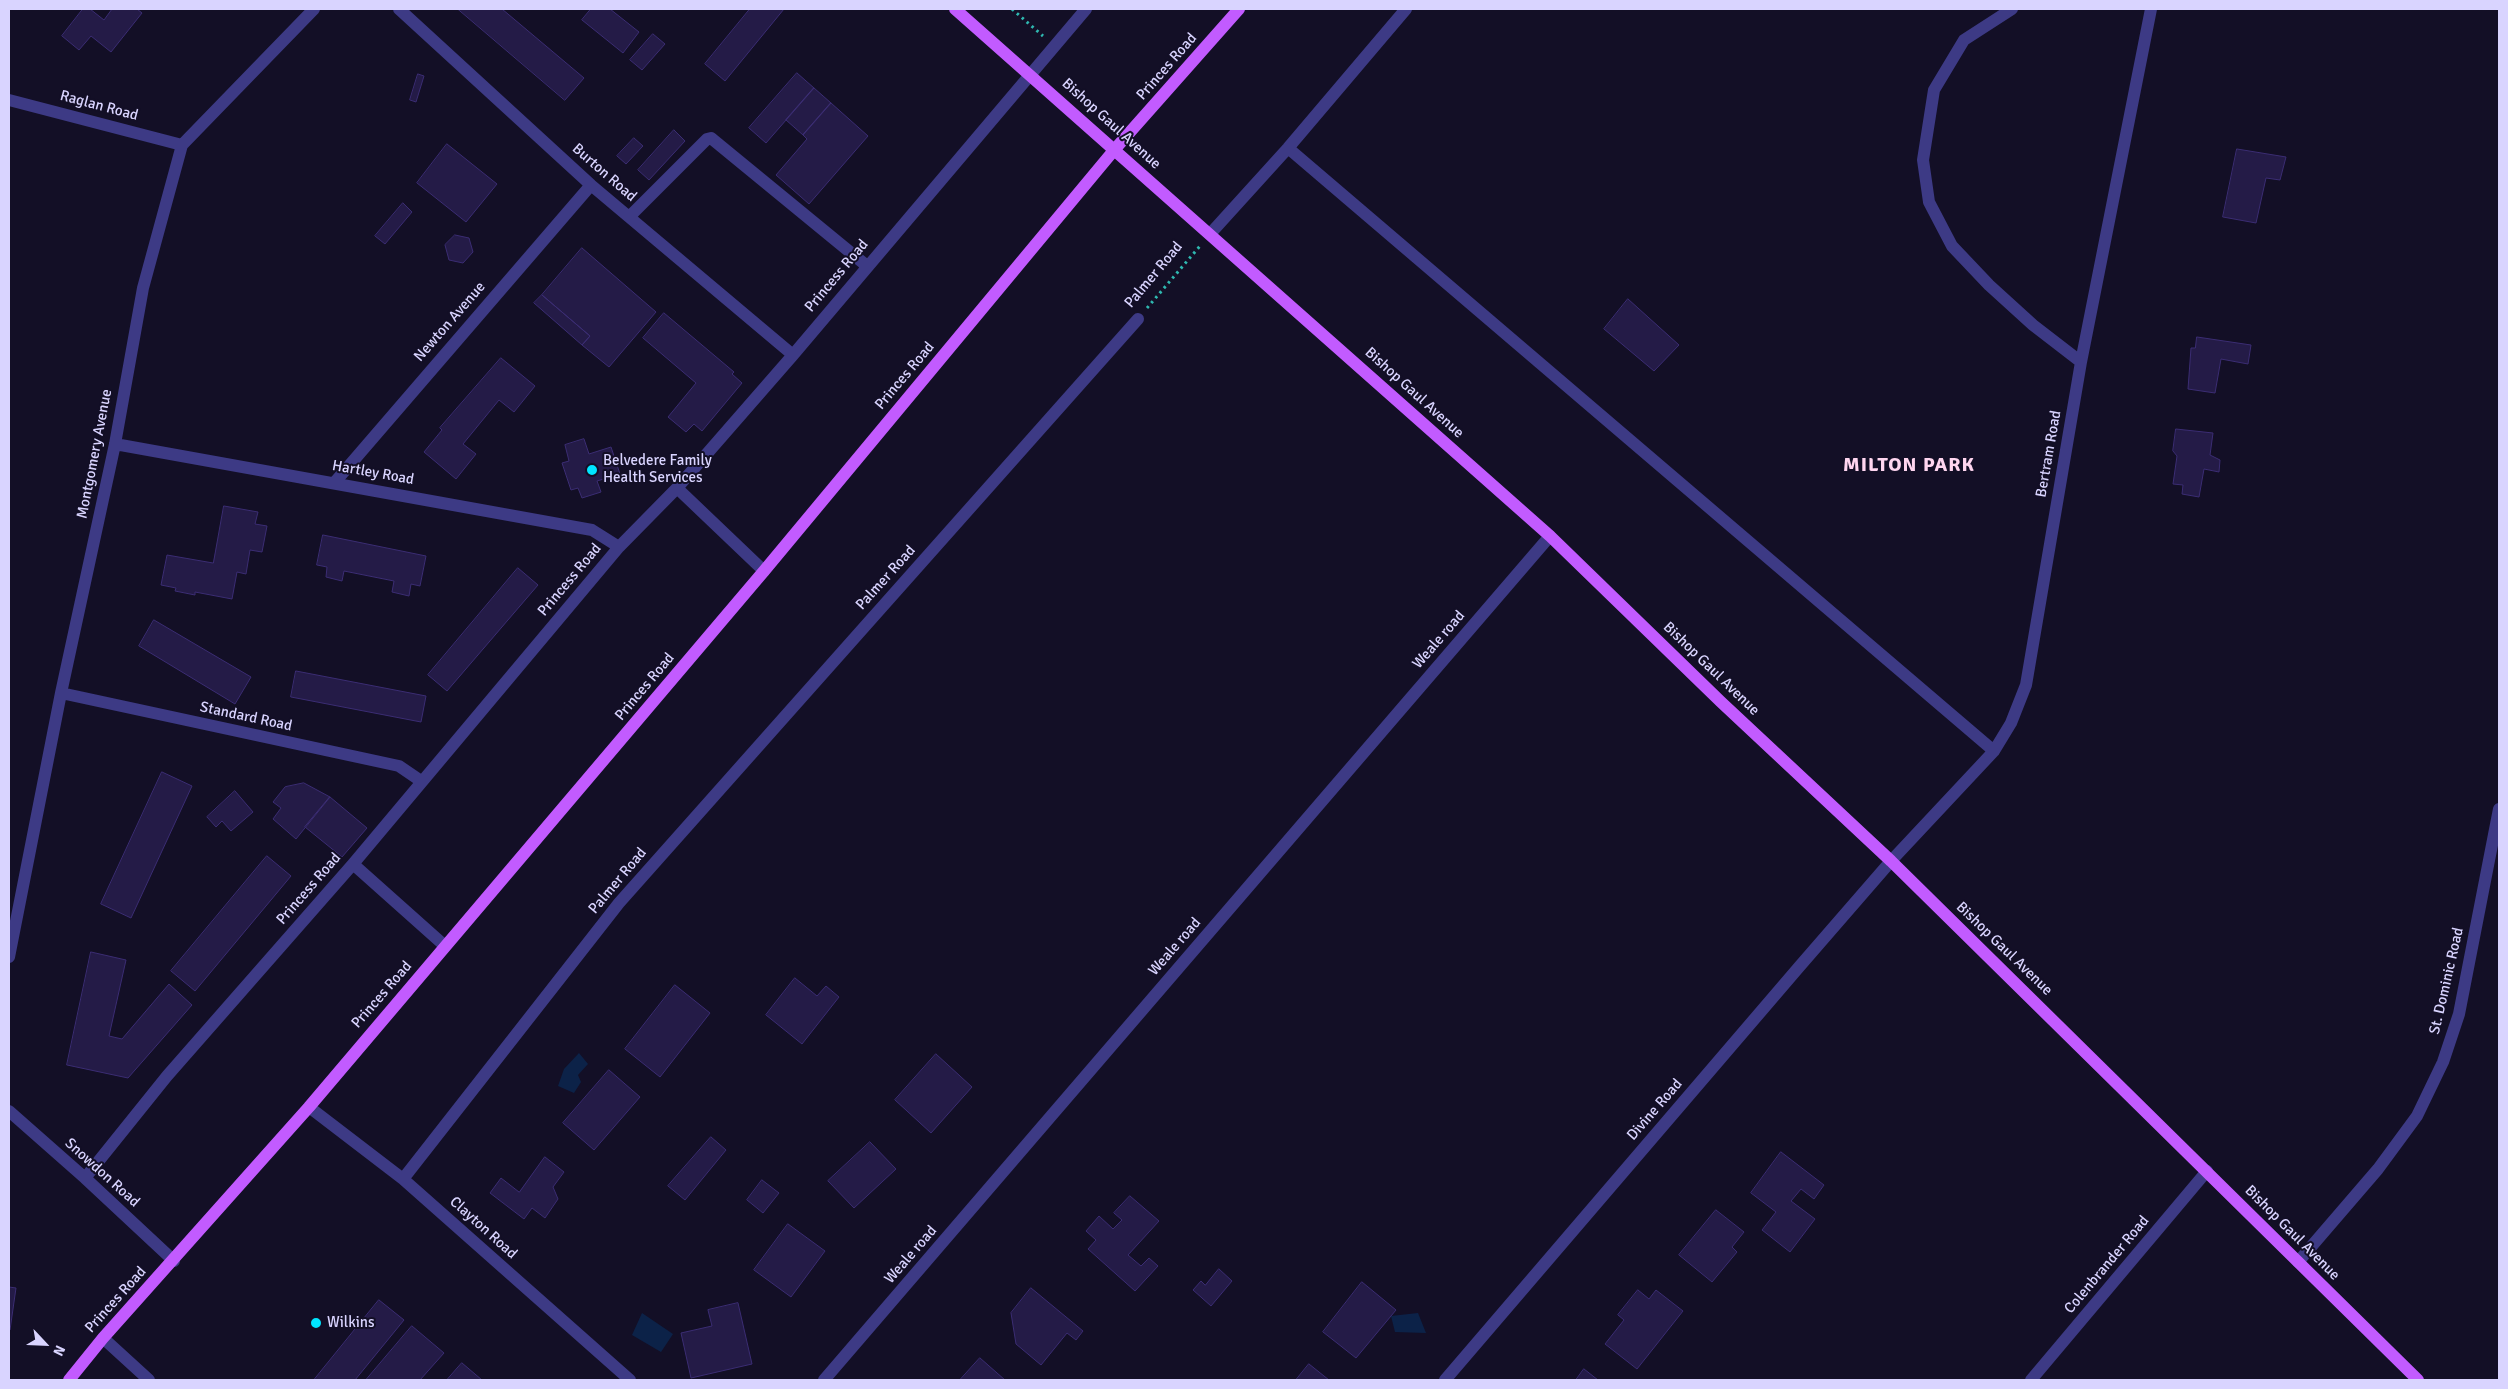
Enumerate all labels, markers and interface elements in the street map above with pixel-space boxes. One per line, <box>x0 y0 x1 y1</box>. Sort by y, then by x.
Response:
street label: Princes Road <box>1133 30 1201 104</box>
street label: Bishop Gaul Avenue <box>1058 75 1164 173</box>
street label: Raglan Road <box>58 87 140 125</box>
street label: Burton Road <box>568 140 640 206</box>
street label: Princess Road <box>801 236 873 316</box>
street label: Palmer Road <box>1121 238 1187 312</box>
street label: Newton Avenue <box>410 278 490 366</box>
street label: Princes Road <box>872 339 938 413</box>
street label: Bishop Gaul Avenue <box>1361 344 1467 442</box>
street label: Montgomery Avenue <box>74 388 116 520</box>
street label: Bertram Road <box>2032 409 2066 499</box>
place label: Belvedere Family Health Services <box>603 452 712 487</box>
district label: MILTON PARK <box>1842 454 1976 478</box>
street label: Hartley Road <box>331 457 415 489</box>
marker: Belvedere Family Health Services <box>585 463 599 477</box>
street label: Princess Road <box>534 540 606 620</box>
street label: Palmer Road <box>852 542 920 614</box>
street label: Weale road <box>1409 607 1469 673</box>
street label: Bishop Gaul Avenue <box>1659 618 1763 720</box>
street label: Princes Road <box>612 650 678 724</box>
street label: Standard Road <box>198 698 294 736</box>
street label: Palmer Road <box>585 844 651 918</box>
street label: Princess Road <box>273 849 345 929</box>
street label: Bishop Gaul Avenue <box>1952 898 2056 1000</box>
street label: Weale road <box>1145 914 1205 980</box>
street label: St. Dominic Road <box>2426 926 2468 1036</box>
street label: Princes Road <box>348 958 416 1032</box>
street label: Divine Road <box>1623 1076 1687 1144</box>
street label: Snowdon Road <box>61 1135 143 1211</box>
street label: Bishop Gaul Avenue <box>2241 1182 2343 1284</box>
street label: Clayton Road <box>446 1193 520 1263</box>
street label: Colenbrander Road <box>2061 1212 2153 1318</box>
street label: Weale road <box>881 1222 941 1288</box>
street label: Princes Road <box>82 1263 150 1337</box>
place label: Wilkins <box>327 1314 374 1332</box>
marker: Wilkins <box>309 1316 323 1330</box>
north arrow <box>20 1319 70 1369</box>
text: N <box>49 1343 69 1359</box>

